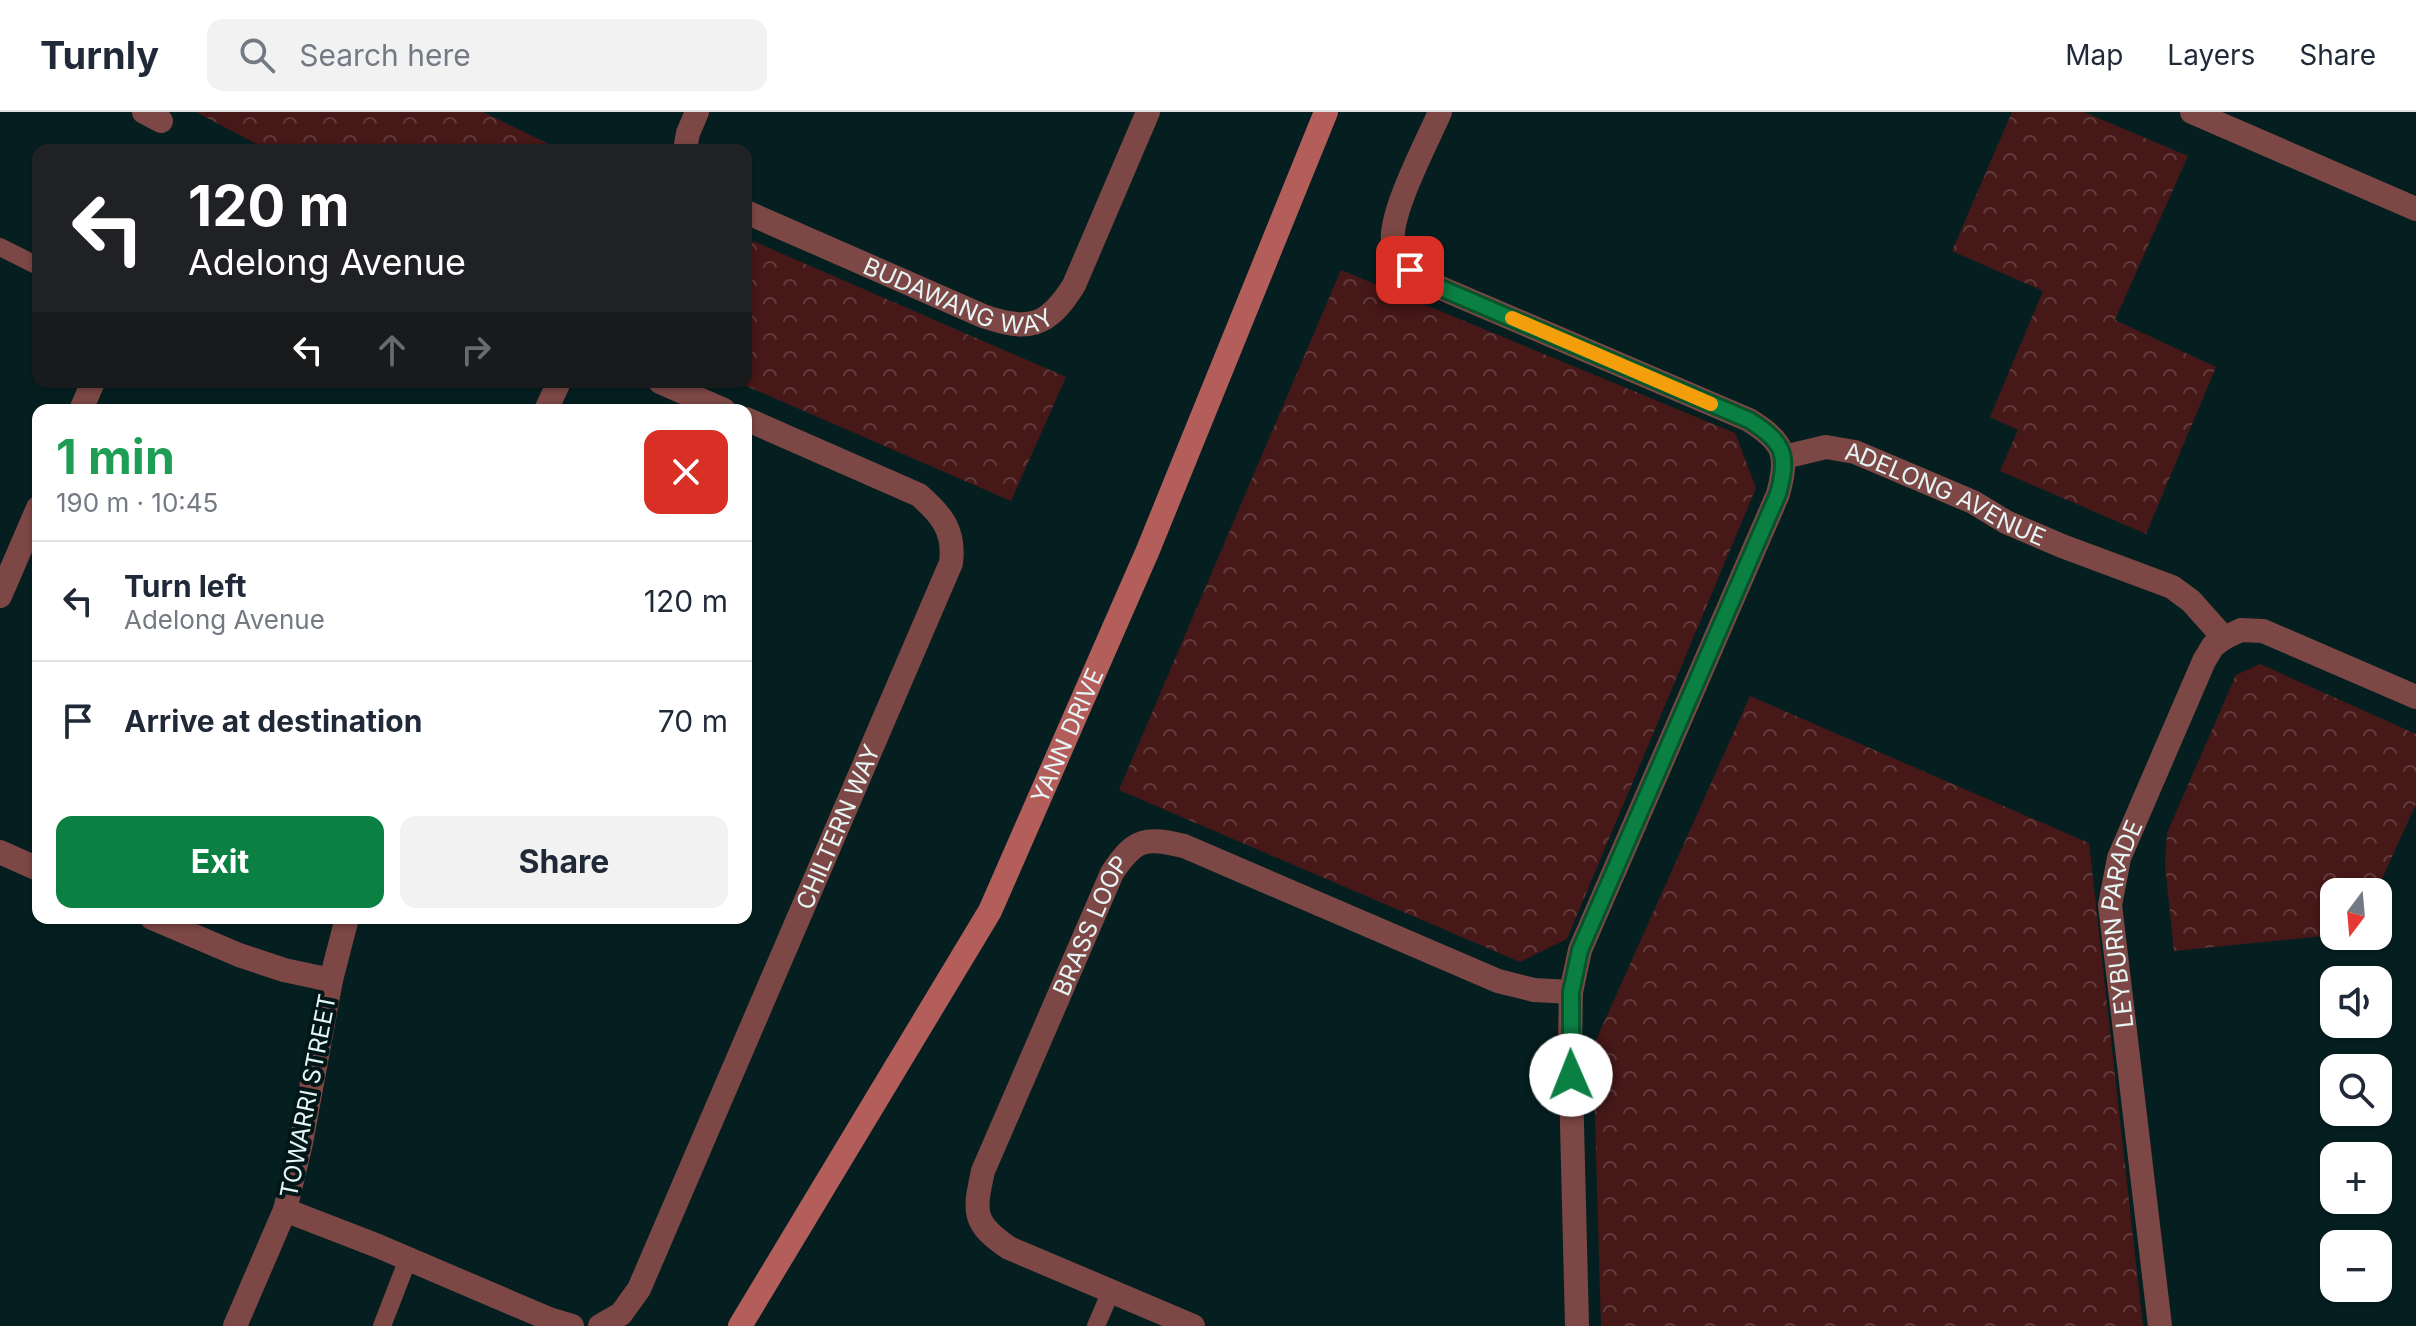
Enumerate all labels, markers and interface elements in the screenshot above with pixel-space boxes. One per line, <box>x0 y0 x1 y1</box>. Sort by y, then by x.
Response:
search box <box>207 19 767 91</box>
text: Turnly <box>40 32 159 78</box>
icon: search <box>235 33 279 77</box>
text: Search here <box>299 37 471 73</box>
text: Map <box>2065 38 2123 72</box>
text: Layers <box>2167 38 2255 72</box>
text: Share <box>2299 38 2376 72</box>
text: 120 m <box>188 172 350 240</box>
icon: left <box>56 176 160 280</box>
pin <box>1376 236 1444 304</box>
text: Adelong Avenue <box>188 240 466 284</box>
icon: arrive <box>1388 248 1432 292</box>
street label: BUDAWANG WAY <box>859 251 1058 340</box>
icon: left <box>286 328 330 372</box>
icon: ahead <box>370 328 414 372</box>
icon: right <box>454 328 498 372</box>
text: 1 min <box>56 427 175 486</box>
button: close <box>644 430 728 514</box>
street label: ADELONG AVENUE <box>1843 436 2050 552</box>
text: 190 m · 10:45 <box>56 487 218 518</box>
text: Turn left <box>124 568 246 604</box>
icon: left <box>56 579 100 623</box>
text: 120 m <box>644 583 728 619</box>
text: Adelong Avenue <box>124 604 325 635</box>
street label: YANN DRIVE <box>1025 664 1109 807</box>
icon: arrive <box>56 699 100 743</box>
text: Arrive at destination <box>124 703 422 739</box>
text: 70 m <box>658 703 728 739</box>
street label: CHILTERN WAY <box>789 740 886 914</box>
street label: LEYBURN PARADE <box>2095 815 2148 1030</box>
button: Exit <box>56 816 384 908</box>
button: Share <box>400 816 728 908</box>
street label: BRASS LOOP <box>1046 850 1134 1000</box>
north arrow <box>2320 878 2392 950</box>
map controls <box>2320 878 2392 1302</box>
button: sound <box>2320 966 2392 1038</box>
street label: TOWARRI STREET <box>274 992 342 1200</box>
position arrow <box>1529 1033 1613 1117</box>
button: search <box>2320 1054 2392 1126</box>
button: + <box>2320 1142 2392 1214</box>
button: − <box>2320 1230 2392 1302</box>

